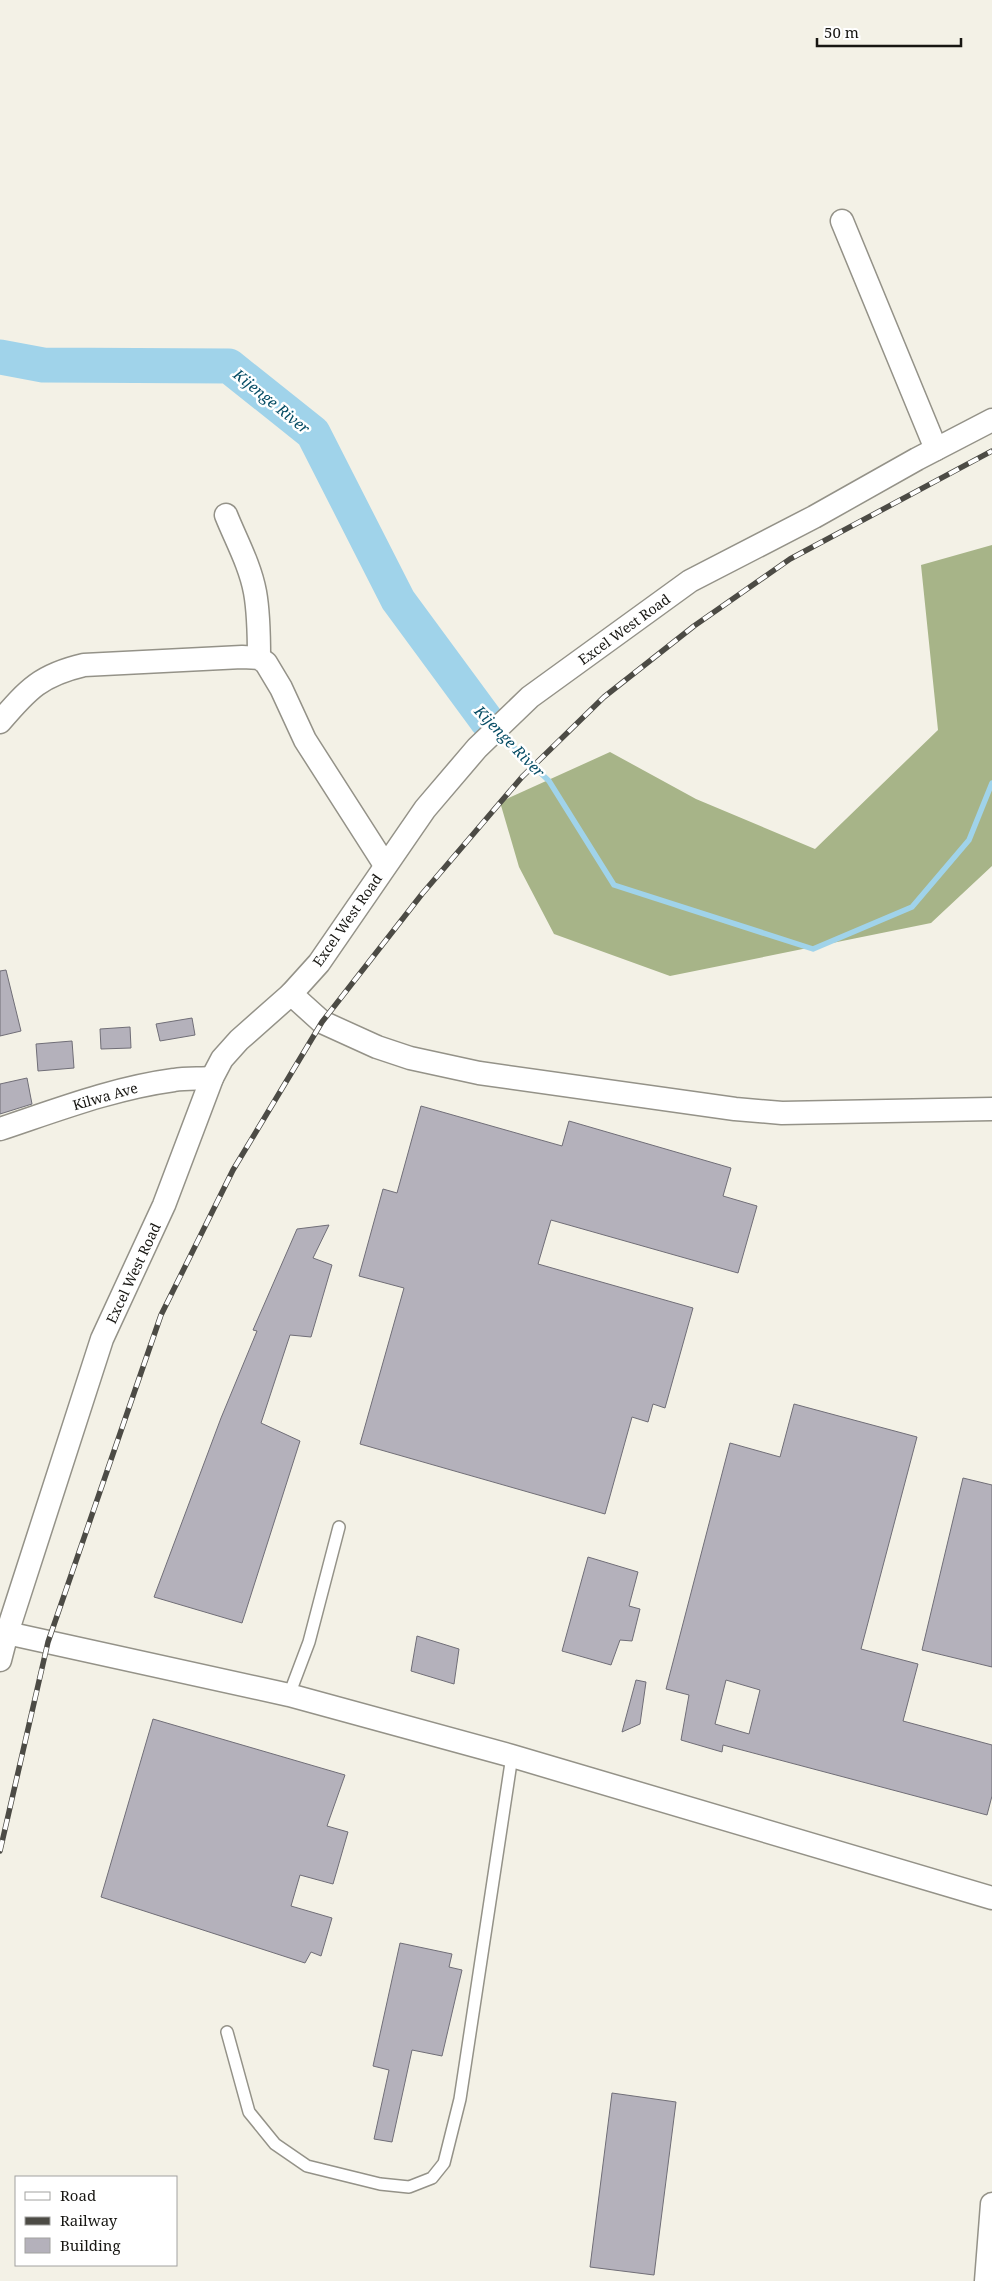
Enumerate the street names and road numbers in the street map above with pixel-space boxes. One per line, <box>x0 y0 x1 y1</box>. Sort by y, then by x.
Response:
street label: Excel West Road <box>574 589 674 669</box>
street label: Excel West Road <box>308 870 386 970</box>
street label: Kilwa Ave <box>70 1078 140 1114</box>
street label: Excel West Road <box>101 1219 165 1326</box>

